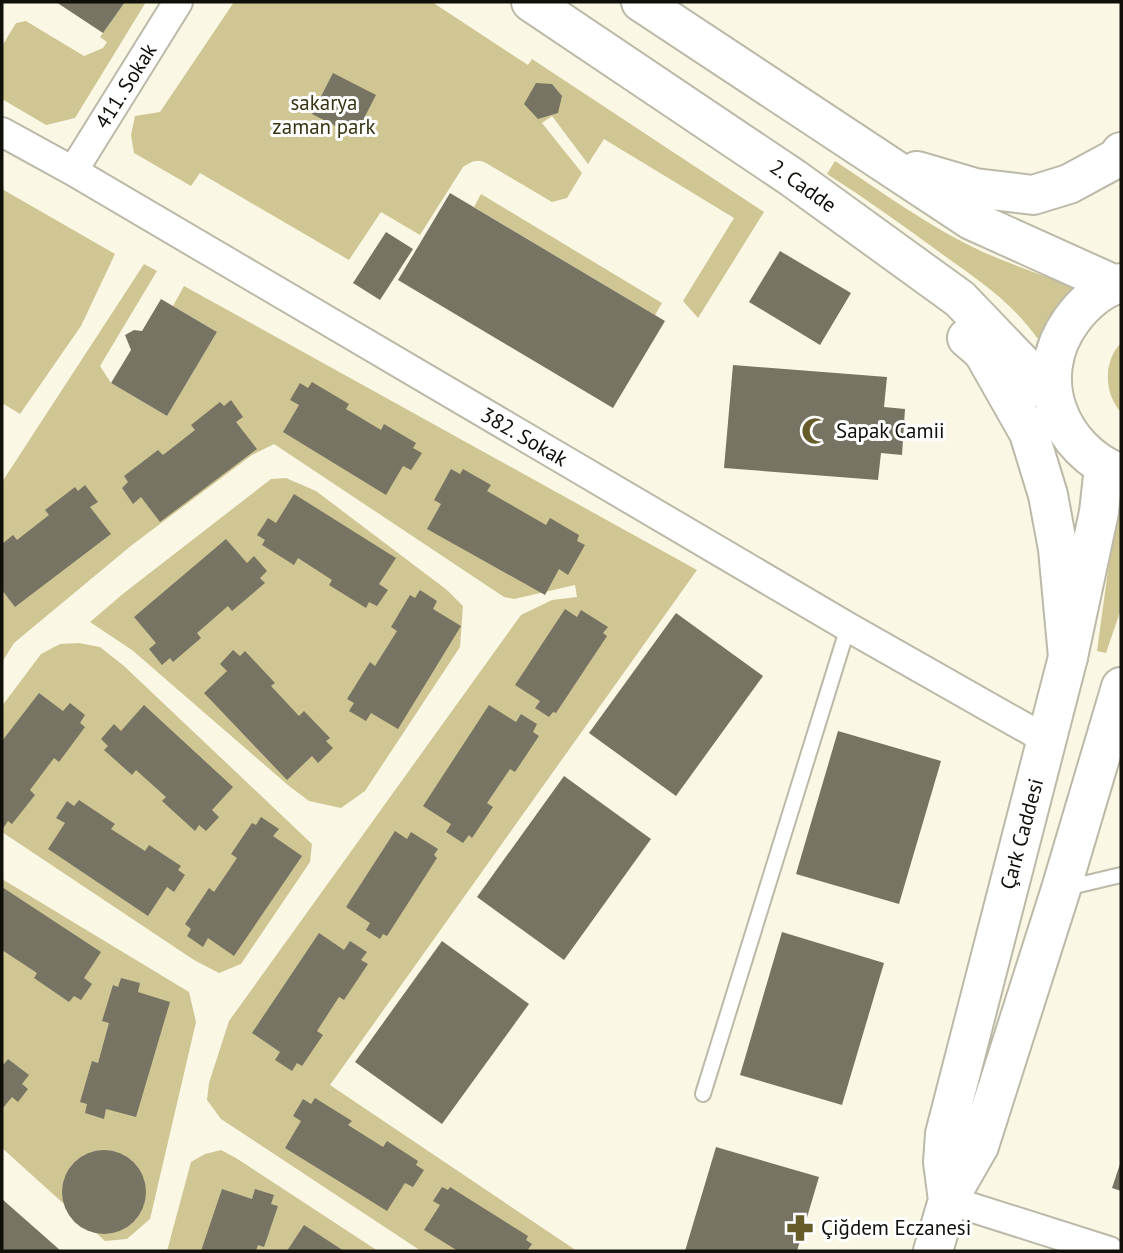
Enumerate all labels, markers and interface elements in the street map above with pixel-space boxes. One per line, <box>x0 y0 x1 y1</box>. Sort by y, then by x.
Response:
street label: 411. Sokak <box>89 38 162 133</box>
park label: sakarya zaman park <box>272 89 376 140</box>
street label: 2. Cadde <box>765 153 842 218</box>
street label: 382. Sokak <box>476 401 572 472</box>
mosque icon: Sapak Camii <box>800 416 830 446</box>
place label: Sapak Camii <box>836 417 945 444</box>
street label: Çark Caddesi <box>994 775 1049 892</box>
pharmacy icon: Çiğdem Eczanesi <box>785 1213 815 1243</box>
place label: Çiğdem Eczanesi <box>821 1214 971 1241</box>

